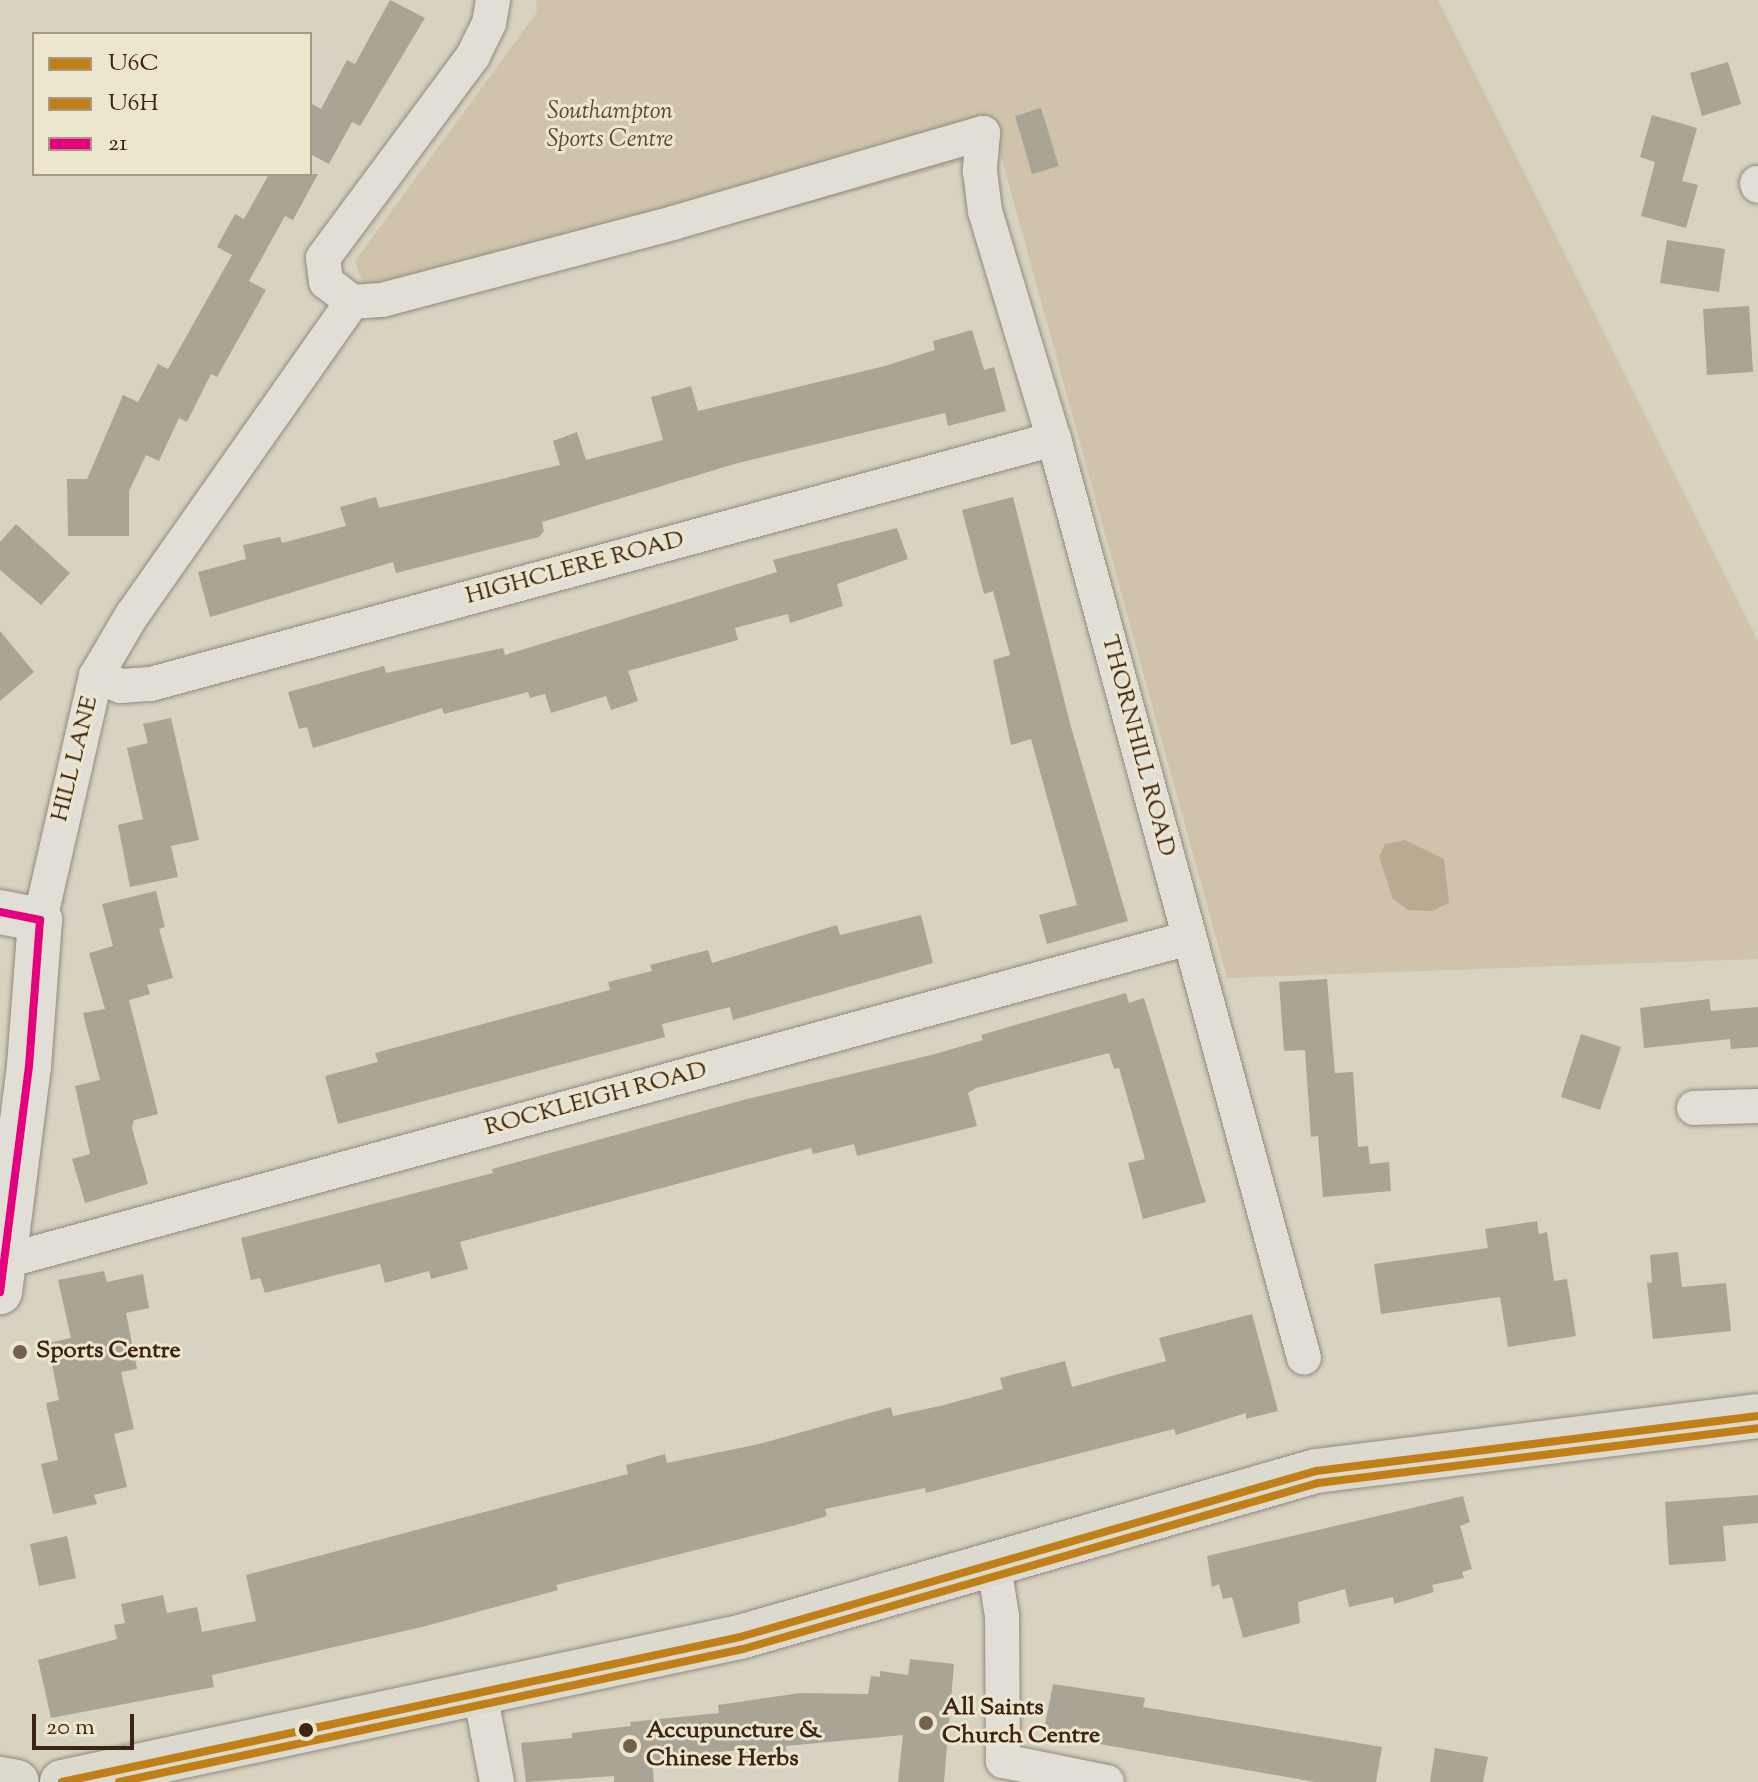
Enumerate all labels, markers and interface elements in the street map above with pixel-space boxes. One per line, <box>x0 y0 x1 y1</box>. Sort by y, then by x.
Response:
legend <box>32 32 312 176</box>
text: U6C <box>108 47 159 81</box>
text: U6H <box>108 87 158 121</box>
park label: Southampton Sports Centre <box>547 99 673 155</box>
text: 21 <box>108 127 127 161</box>
street label: HIGHCLERE ROAD <box>463 526 687 612</box>
street label: THORNHILL ROAD <box>1094 632 1180 860</box>
street label: HILL LANE <box>46 693 106 825</box>
street label: ROCKLEIGH ROAD <box>482 1057 710 1143</box>
place label: Sports Centre <box>36 1338 181 1366</box>
marker: Sports Centre <box>11 1343 29 1361</box>
place label: All Saints Church Centre <box>942 1695 1100 1751</box>
scale bar <box>36 1698 138 1748</box>
text: 20 m <box>46 1711 95 1745</box>
marker: All Saints Church Centre <box>917 1714 935 1732</box>
place label: Accupuncture & Chinese Herbs <box>646 1718 822 1774</box>
unlabelled marker <box>298 1722 314 1738</box>
marker: Accupuncture & Chinese Herbs <box>621 1737 639 1755</box>

